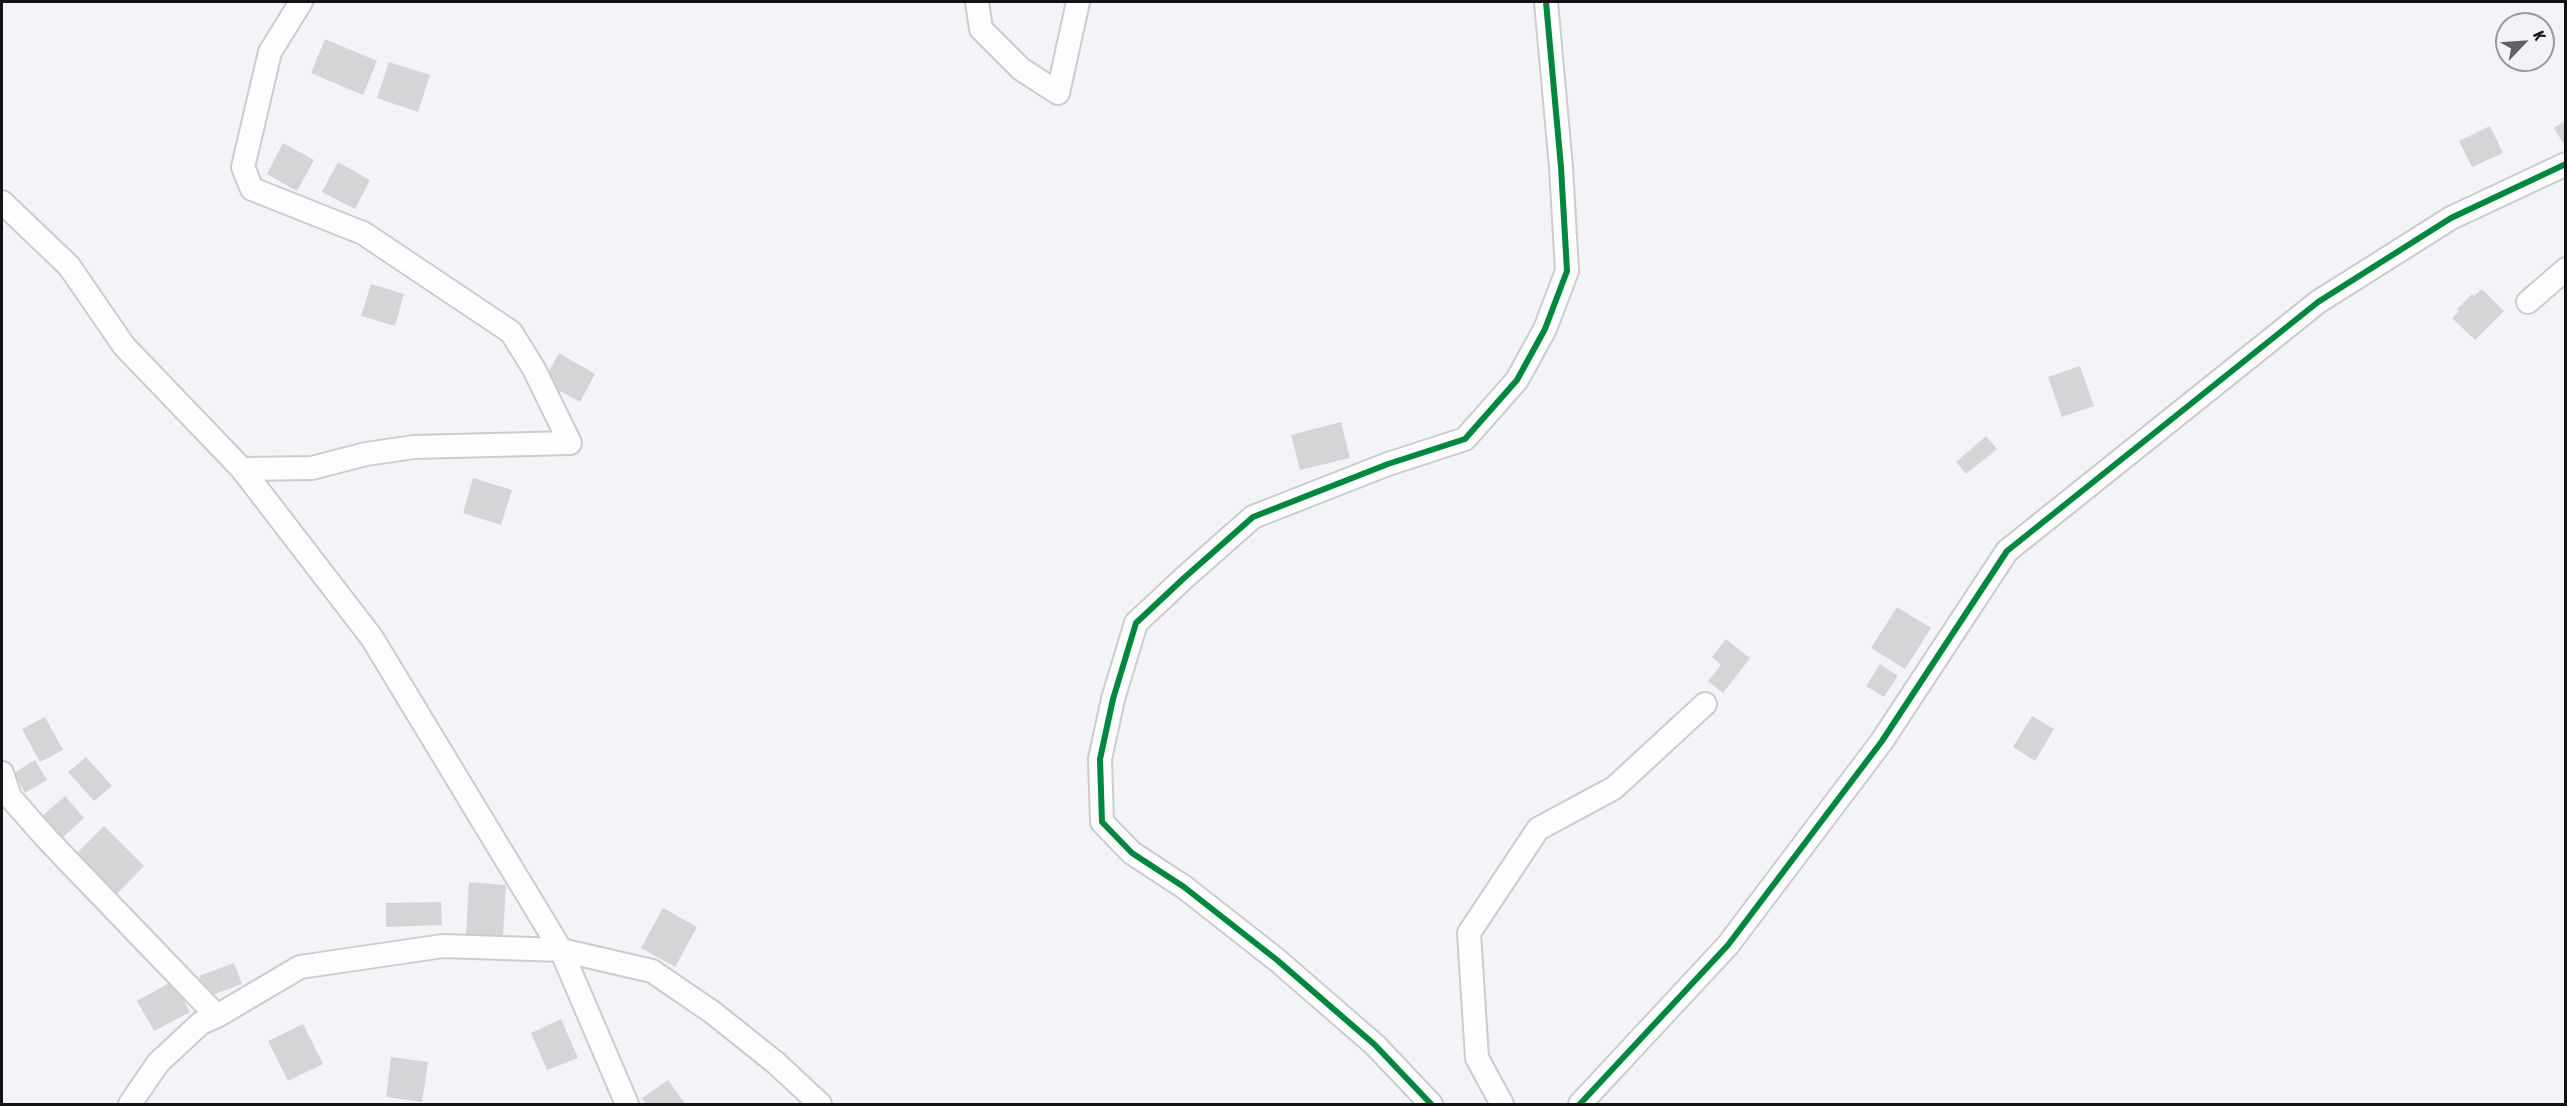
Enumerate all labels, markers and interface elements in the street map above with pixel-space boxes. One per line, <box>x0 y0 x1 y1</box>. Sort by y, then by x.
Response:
north arrow <box>2495 12 2555 72</box>
text: K <box>2530 28 2549 43</box>

